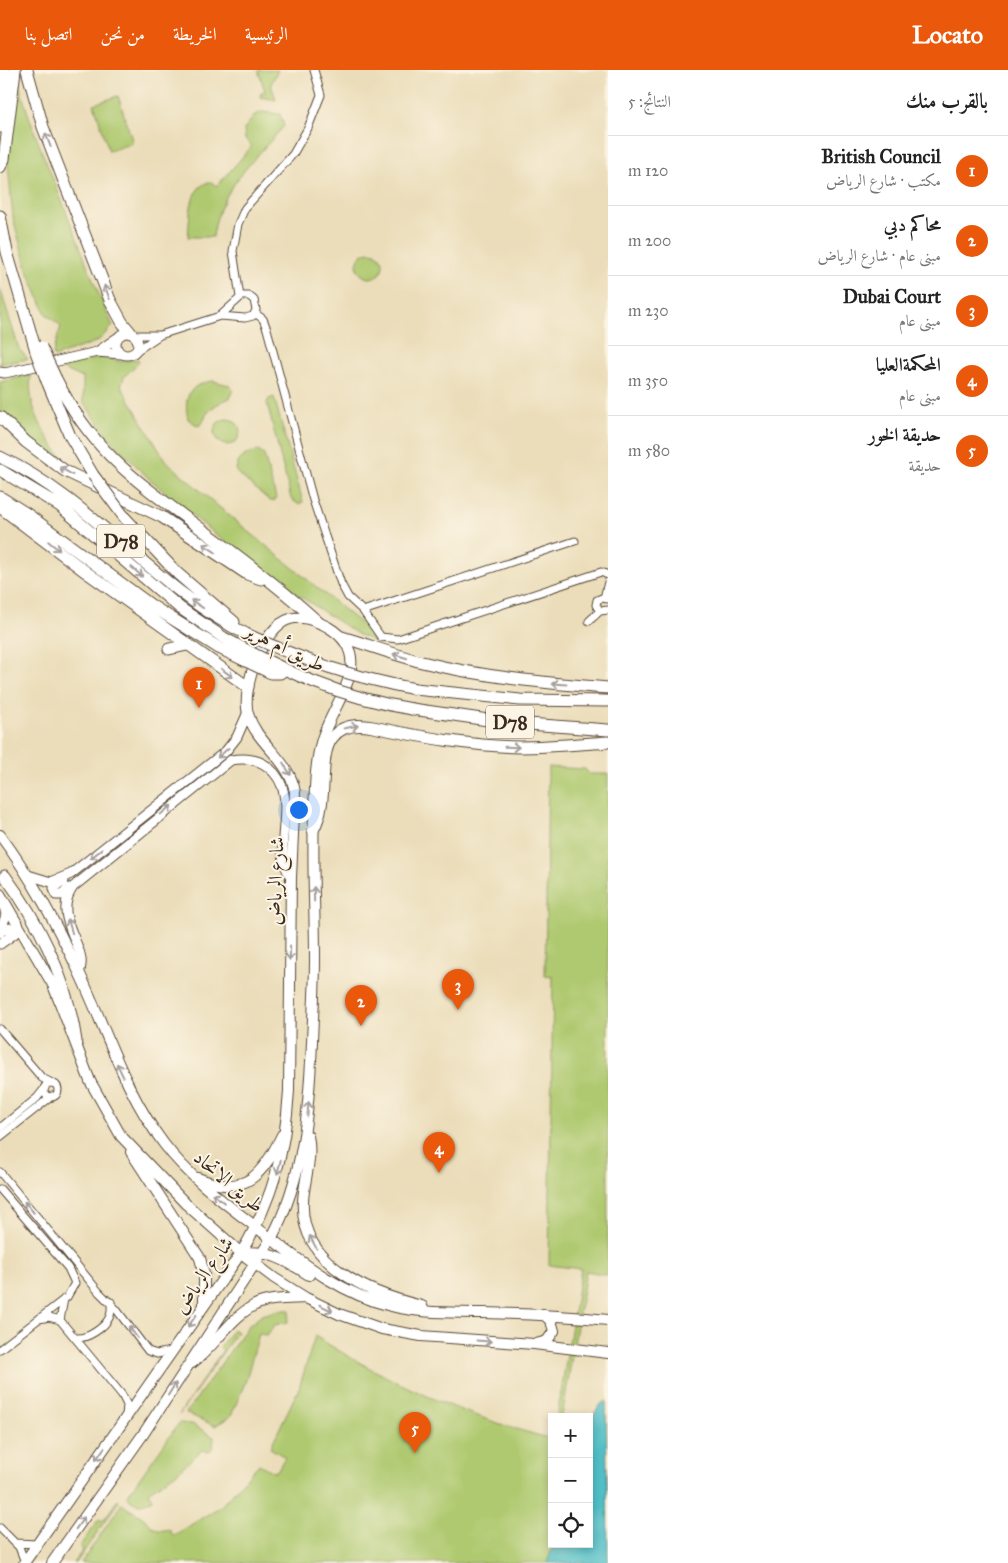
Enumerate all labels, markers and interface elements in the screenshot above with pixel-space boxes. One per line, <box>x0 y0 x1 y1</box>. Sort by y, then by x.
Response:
text: Locato <box>912 20 983 50</box>
text: اتصل بنا <box>25 23 72 45</box>
text: من نحن <box>100 23 145 45</box>
text: الخريطة <box>173 23 217 45</box>
text: الرئيسية <box>245 23 288 45</box>
text: بالقرب منك <box>906 88 988 114</box>
text: النتائج: 5 <box>628 92 671 111</box>
one-way arrow <box>43 133 52 148</box>
text: British Council <box>821 145 941 168</box>
text: 120 m <box>628 161 668 180</box>
text: 1 <box>969 161 975 180</box>
text: مكتب · شارع الرياض <box>826 171 941 190</box>
text: محاكم دبي <box>884 213 941 236</box>
text: 200 m <box>628 231 671 250</box>
text: 2 <box>968 231 976 250</box>
text: مبنى عام · شارع الرياض <box>817 246 941 265</box>
one-way arrow <box>102 284 111 300</box>
text: Dubai Court <box>843 285 941 308</box>
text: 230 m <box>628 301 669 320</box>
text: 3 <box>969 301 975 320</box>
text: مبنى عام <box>899 311 941 330</box>
text: المحكمةالعليا <box>876 353 941 376</box>
text: 350 m <box>628 371 668 390</box>
text: 4 <box>968 371 976 390</box>
text: مبنى عام <box>899 386 941 405</box>
text: حديقة الخور <box>868 423 941 446</box>
text: 580 m <box>628 441 670 460</box>
text: 5 <box>968 441 976 460</box>
text: حديقة <box>909 456 941 475</box>
one-way arrow <box>60 465 74 475</box>
road number: D78 <box>97 524 145 558</box>
one-way arrow <box>47 540 60 551</box>
one-way arrow <box>202 542 216 553</box>
one-way arrow <box>130 566 143 577</box>
one-way arrow <box>191 599 205 609</box>
street label: طريق أم هرير <box>237 615 330 682</box>
one-way arrow <box>392 650 408 660</box>
pin: 1 <box>183 667 215 708</box>
one-way arrow <box>220 668 234 678</box>
one-way arrow <box>552 680 568 689</box>
road number: D78 <box>486 706 534 739</box>
one-way arrow <box>343 721 359 731</box>
one-way arrow <box>503 742 519 751</box>
one-way arrow <box>216 748 229 759</box>
one-way arrow <box>282 761 292 775</box>
your location <box>286 797 312 823</box>
one-way arrow <box>160 805 173 816</box>
street label: شارع الرياض <box>261 836 295 926</box>
one-way arrow <box>89 849 102 860</box>
one-way arrow <box>309 886 319 902</box>
one-way arrow <box>64 918 74 934</box>
one-way arrow <box>285 944 295 961</box>
pin: 3 <box>442 969 474 1010</box>
pin: 2 <box>345 985 377 1026</box>
one-way arrow <box>115 1063 124 1078</box>
one-way arrow <box>303 1101 312 1117</box>
pin: 4 <box>423 1132 455 1173</box>
street label: طريق الاتحاد <box>188 1145 269 1218</box>
one-way arrow <box>274 1159 283 1175</box>
one-way arrow <box>211 1192 224 1203</box>
one-way arrow <box>23 1201 34 1214</box>
street label: شارع الرياض <box>168 1232 243 1322</box>
one-way arrow <box>308 1234 318 1249</box>
one-way arrow <box>318 1304 333 1313</box>
one-way arrow <box>187 1314 197 1328</box>
one-way arrow <box>128 1325 138 1339</box>
one-way arrow <box>476 1336 492 1345</box>
one-way arrow <box>167 1383 177 1397</box>
pin: 5 <box>399 1412 431 1453</box>
map controls <box>548 1413 593 1548</box>
button: + <box>548 1413 593 1458</box>
one-way arrow <box>95 1447 105 1461</box>
button: − <box>548 1458 593 1503</box>
button: locate <box>548 1503 593 1548</box>
one-way arrow <box>75 1516 85 1530</box>

